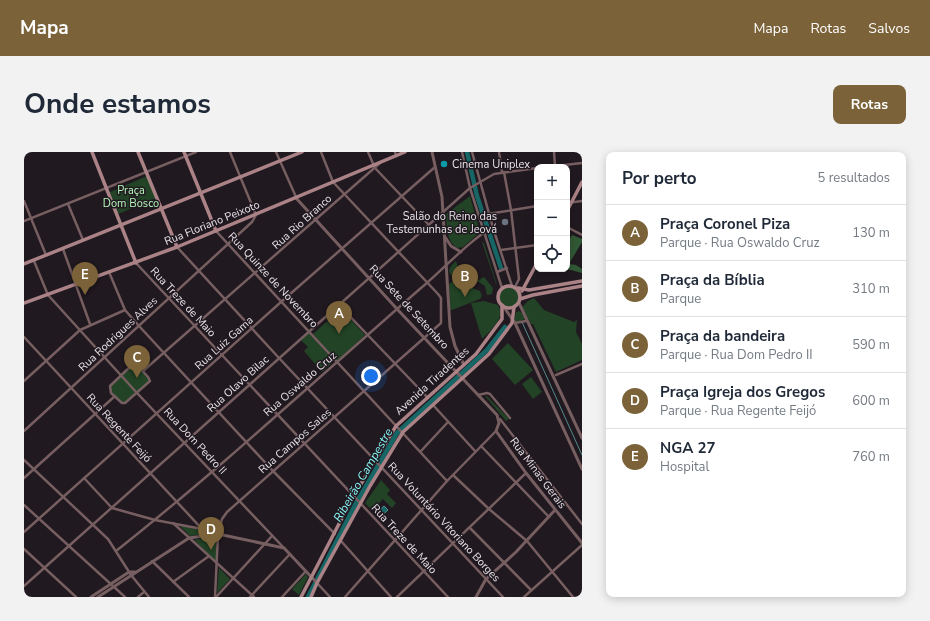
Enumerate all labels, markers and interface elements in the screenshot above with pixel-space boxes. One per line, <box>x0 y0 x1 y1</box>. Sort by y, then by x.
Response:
text: Mapa <box>20 15 69 41</box>
text: Mapa <box>753 19 788 38</box>
text: Rotas <box>810 19 846 38</box>
text: Salvos <box>868 19 910 38</box>
text: Onde estamos <box>24 85 211 123</box>
button: Rotas <box>833 85 906 124</box>
place label: Cinema Uniplex <box>452 157 530 172</box>
marker: Cinema Uniplex <box>439 159 449 169</box>
map controls <box>534 164 570 272</box>
button: + <box>534 164 570 200</box>
text: Por perto <box>622 167 697 190</box>
text: 5 resultados <box>818 169 890 187</box>
park label: Praça Dom Bosco <box>103 183 159 211</box>
street label: Rua Rio Branco <box>269 191 335 253</box>
street label: Rua Floriano Peixoto <box>162 197 262 249</box>
button: − <box>534 200 570 236</box>
place label: Salão do Reino das Testemunhas de Jeová <box>387 209 497 237</box>
text: Praça Coronel Piza <box>660 214 790 234</box>
marker: Salão do Reino das Testemunhas de Jeová <box>500 217 510 227</box>
text: A <box>630 224 640 242</box>
text: 130 m <box>852 224 890 242</box>
street label: Rua Quinze de Novembro <box>225 229 321 331</box>
text: Parque · Rua Oswaldo Cruz <box>660 234 819 252</box>
button: locate <box>534 236 570 272</box>
pin: E <box>72 262 98 295</box>
street label: Rua Sete de Setembro <box>366 262 452 352</box>
street label: Rua Treze de Maio <box>147 264 219 340</box>
pin: B <box>452 264 478 297</box>
text: Praça da Bíblia <box>660 270 765 290</box>
text: B <box>631 280 639 298</box>
text: 310 m <box>852 280 890 298</box>
text: Parque <box>660 290 701 308</box>
street label: Rua Rodrigues Alves <box>75 293 161 375</box>
pin: A <box>326 301 352 334</box>
street label: Rua Luiz Gama <box>192 313 257 373</box>
text: Praça da bandeira <box>660 326 785 346</box>
text: C <box>631 336 639 354</box>
text: 590 m <box>852 336 890 354</box>
street label: Avenida Tiradentes <box>392 344 472 418</box>
pin: C <box>124 345 150 378</box>
text: Parque · Rua Dom Pedro II <box>660 346 813 364</box>
street label: Rua Oswaldo Cruz <box>260 348 340 420</box>
street label: Rua Olavo Bilac <box>204 352 272 416</box>
your location <box>361 366 381 386</box>
text: Praça Igreja dos Gregos <box>660 382 825 402</box>
street label: Rua Regente Feijó <box>83 390 155 466</box>
text: D <box>630 392 640 410</box>
text: 600 m <box>852 392 890 410</box>
text: Parque · Rua Regente Feijó <box>660 402 816 420</box>
street label: Rua Dom Pedro II <box>160 404 230 478</box>
street label: Rua Campos Sales <box>255 405 335 477</box>
water label: Ribeirão Campestre <box>330 425 397 525</box>
street label: Rua Minas Gerais <box>506 434 570 512</box>
text: NGA 27 <box>660 438 715 458</box>
text: E <box>631 448 639 466</box>
text: 760 m <box>852 448 890 466</box>
text: Hospital <box>660 458 709 476</box>
street label: Rua Voluntário Vitoriano Borges <box>384 459 504 585</box>
street label: Rua Treze de Maio <box>368 501 440 577</box>
pin: D <box>198 517 224 550</box>

